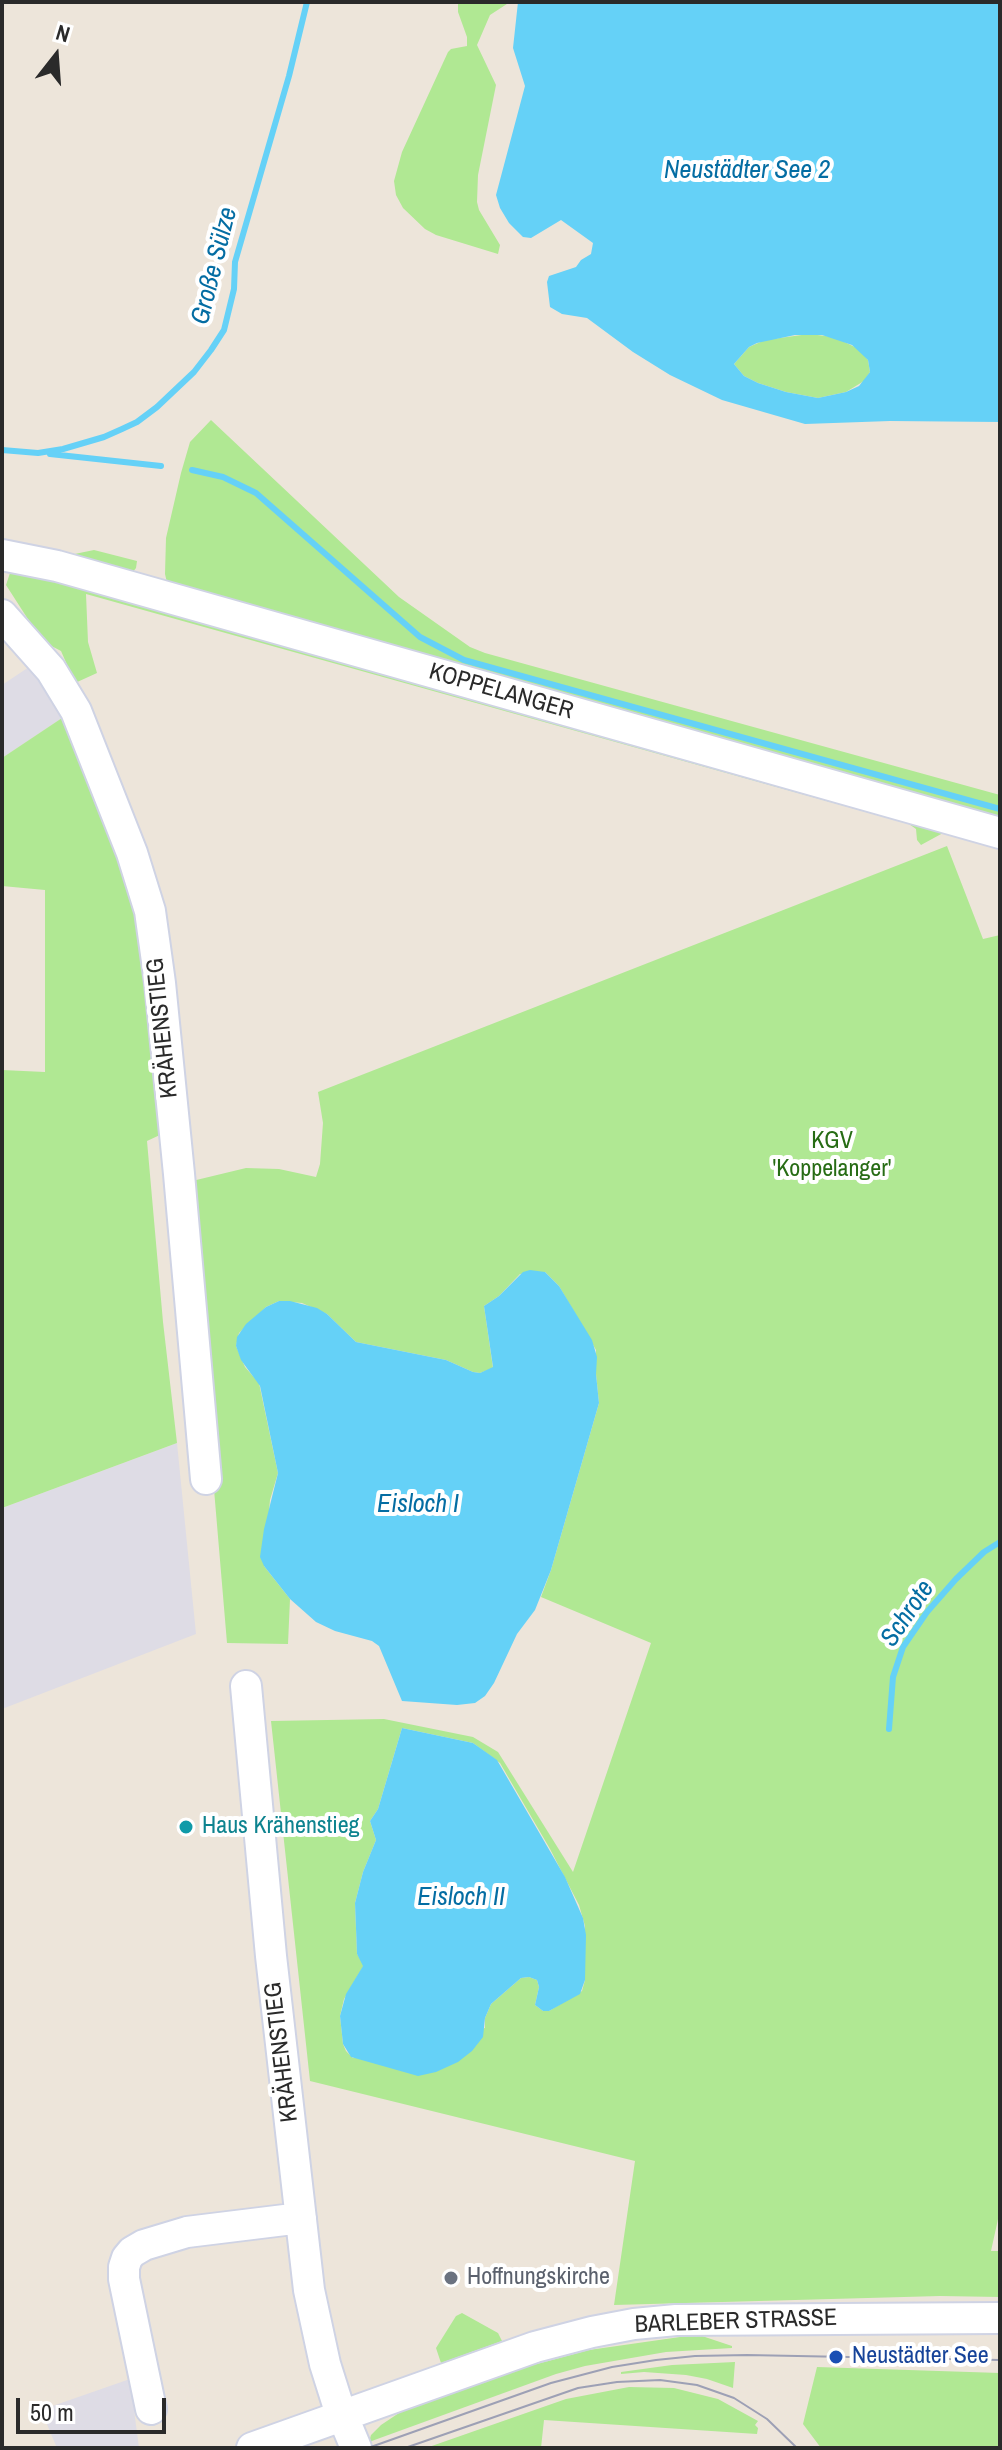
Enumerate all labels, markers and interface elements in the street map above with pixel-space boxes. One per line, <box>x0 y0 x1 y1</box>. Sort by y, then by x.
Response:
north arrow <box>16 16 96 96</box>
text: N <box>52 17 74 49</box>
water label: Neustädter See 2 <box>664 155 830 187</box>
water label: Große Sülze <box>185 204 245 328</box>
street label: KOPPELANGER <box>426 658 576 726</box>
street label: KRÄHENSTIEG <box>141 956 185 1100</box>
park label: KGV 'Koppelanger' <box>772 1128 892 1184</box>
water label: Eisloch I <box>377 1489 459 1521</box>
water label: Schrote <box>875 1575 941 1653</box>
place label: Haus Krähenstieg <box>202 1813 360 1841</box>
marker: Haus Krähenstieg <box>177 1818 195 1836</box>
water label: Eisloch II <box>417 1882 505 1914</box>
street label: KRÄHENSTIEG <box>259 1980 305 2124</box>
place label: Hoffnungskirche <box>467 2264 610 2292</box>
marker: Hoffnungskirche <box>442 2269 460 2287</box>
street label: BARLEBER STRASSE <box>634 2304 838 2340</box>
place label: Neustädter See <box>852 2343 989 2371</box>
marker: Neustädter See <box>827 2348 845 2366</box>
scale bar <box>20 2382 170 2432</box>
text: 50 m <box>30 2396 74 2428</box>

